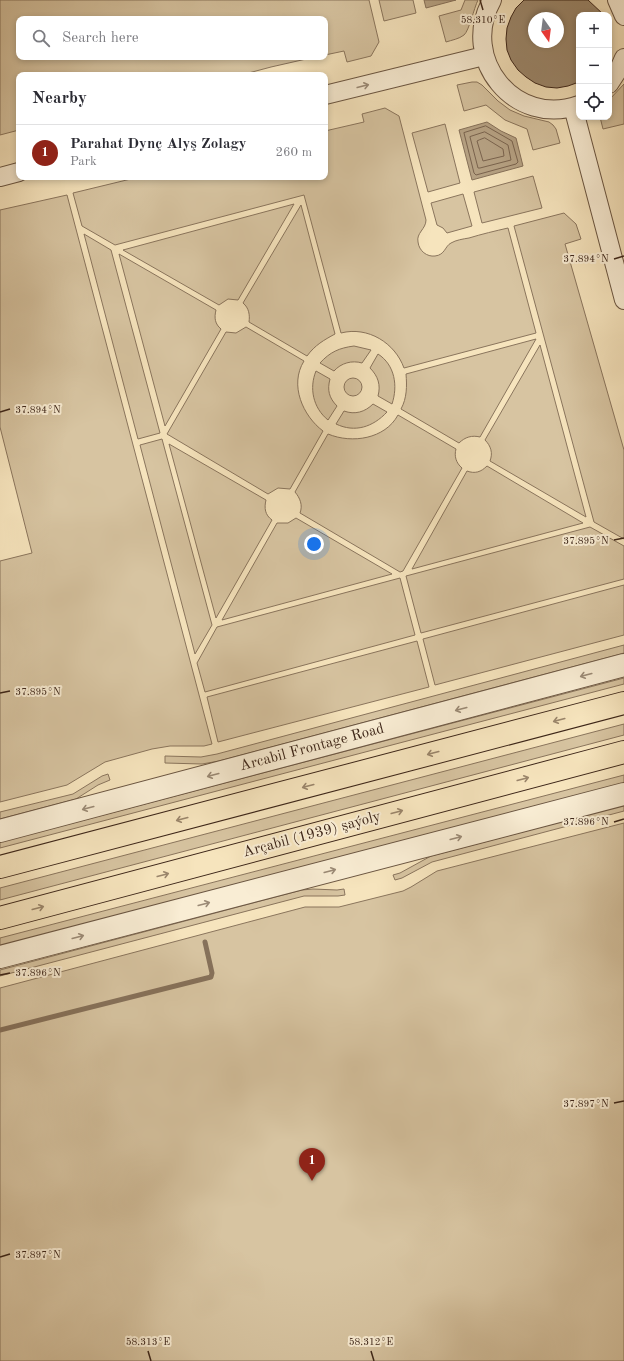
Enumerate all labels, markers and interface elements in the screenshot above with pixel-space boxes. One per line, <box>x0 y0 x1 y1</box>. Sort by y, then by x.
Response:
north arrow <box>528 12 564 48</box>
map controls <box>576 12 612 120</box>
button: + <box>576 12 612 48</box>
text: 58.310°E <box>461 15 505 25</box>
search box <box>16 16 328 60</box>
icon: search <box>30 27 52 49</box>
text: Search here <box>62 31 139 46</box>
button: − <box>576 48 612 84</box>
one-way arrow <box>356 82 369 89</box>
button: locate <box>576 84 612 120</box>
text: Nearby <box>32 90 87 107</box>
text: Parahat Dynç Alyş Zolagy <box>70 137 247 152</box>
text: 1 <box>41 146 49 159</box>
text: 260 m <box>275 146 312 159</box>
text: Park <box>70 155 97 168</box>
text: 37.894°N <box>563 254 609 264</box>
text: 37.894°N <box>15 405 61 415</box>
your location <box>304 534 324 554</box>
text: 37.895°N <box>563 536 609 546</box>
one-way arrow <box>580 672 593 679</box>
text: 37.895°N <box>15 687 61 697</box>
one-way arrow <box>454 706 467 713</box>
one-way arrow <box>553 717 566 724</box>
street label: Arcabil Frontage Road <box>238 721 386 774</box>
one-way arrow <box>427 750 440 757</box>
one-way arrow <box>207 771 220 779</box>
one-way arrow <box>516 775 529 782</box>
one-way arrow <box>302 783 315 790</box>
one-way arrow <box>81 805 94 812</box>
one-way arrow <box>390 808 403 816</box>
street label: Arçabil (1939) şaýoly <box>241 809 383 861</box>
one-way arrow <box>176 816 189 823</box>
text: 37.896°N <box>563 817 609 827</box>
one-way arrow <box>449 834 462 841</box>
one-way arrow <box>323 866 336 874</box>
one-way arrow <box>157 870 170 878</box>
one-way arrow <box>197 899 210 907</box>
one-way arrow <box>31 904 44 911</box>
one-way arrow <box>72 932 85 940</box>
text: 37.896°N <box>15 968 61 978</box>
text: 37.897°N <box>563 1099 609 1109</box>
pin: 1 <box>299 1148 325 1181</box>
text: 37.897°N <box>15 1250 61 1260</box>
text: 58.313°E <box>126 1337 170 1347</box>
text: 58.312°E <box>349 1337 393 1347</box>

